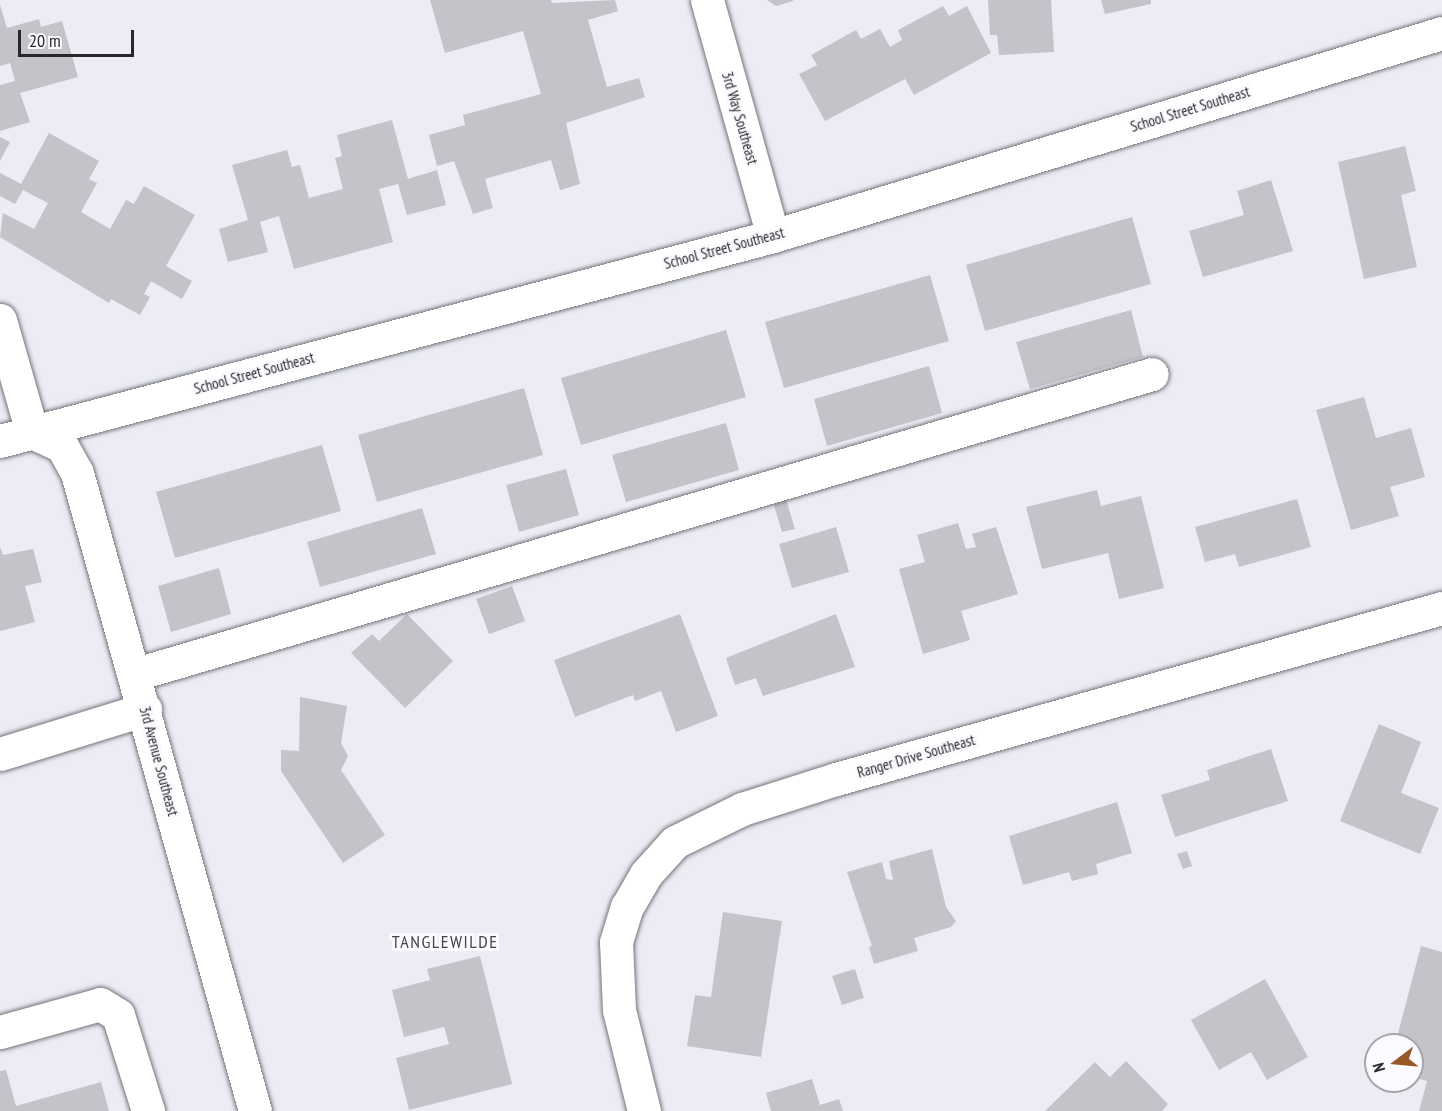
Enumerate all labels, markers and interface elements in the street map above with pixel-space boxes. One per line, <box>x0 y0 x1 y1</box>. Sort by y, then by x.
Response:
scale bar <box>21 18 136 56</box>
text: 20 m <box>29 29 61 52</box>
street label: 3rd Way Southeast <box>718 69 762 167</box>
street label: School Street Southeast <box>1128 82 1252 136</box>
street label: School Street Southeast <box>662 223 786 273</box>
street label: School Street Southeast <box>192 348 316 398</box>
street label: 3rd Avenue Southeast <box>136 704 182 818</box>
street label: Ranger Drive Southeast <box>855 731 977 781</box>
district label: TANGLEWILDE <box>392 931 498 953</box>
north arrow <box>1364 1033 1424 1093</box>
text: N <box>1368 1061 1389 1074</box>

